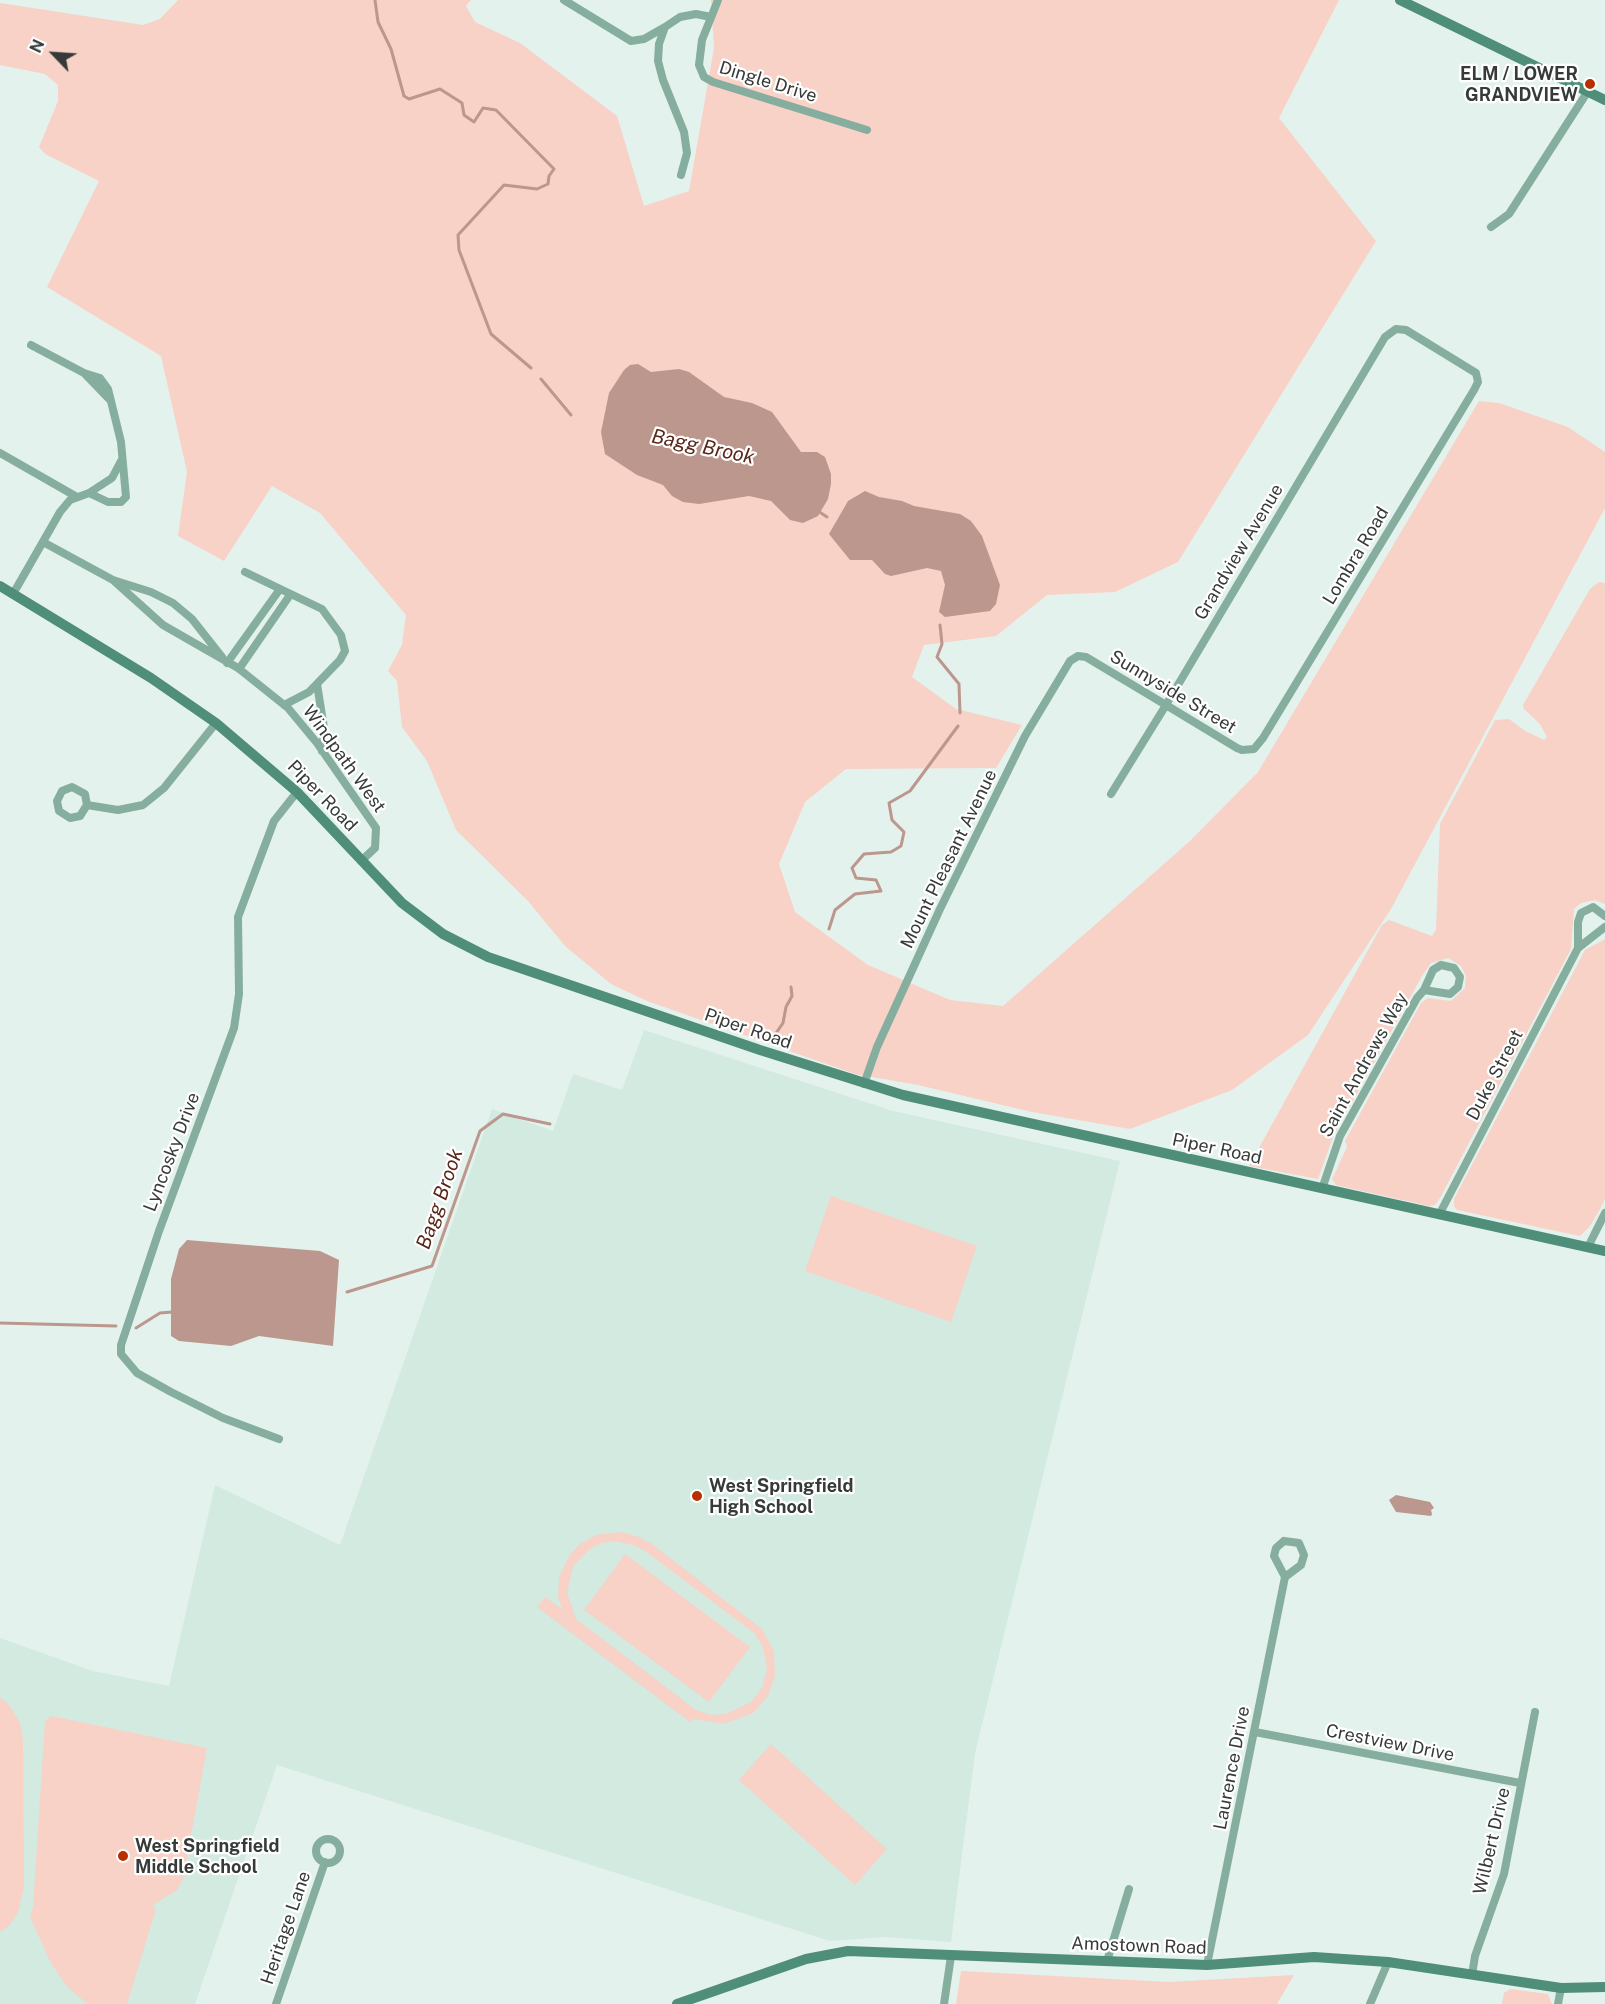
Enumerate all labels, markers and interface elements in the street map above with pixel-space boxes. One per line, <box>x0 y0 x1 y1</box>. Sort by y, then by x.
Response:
north arrow <box>24 24 84 84</box>
text: N <box>26 37 48 56</box>
street label: Dingle Drive <box>716 57 820 107</box>
place label: ELM / LOWER GRANDVIEW <box>1460 63 1578 106</box>
marker: ELM / LOWER GRANDVIEW <box>1583 77 1597 91</box>
water label: Bagg Brook <box>649 424 757 470</box>
street label: Grandview Avenue <box>1190 480 1288 624</box>
street label: Lombra Road <box>1318 503 1394 609</box>
street label: Sunnyside Street <box>1106 646 1240 738</box>
street label: Windpath West <box>298 701 390 817</box>
street label: Piper Road <box>283 756 361 836</box>
street label: Mount Pleasant Avenue <box>896 766 1002 952</box>
street label: Saint Andrews Way <box>1315 989 1413 1141</box>
street label: Piper Road <box>701 1004 795 1054</box>
street label: Duke Street <box>1462 1026 1528 1124</box>
street label: Lyncosky Drive <box>139 1089 205 1215</box>
street label: Piper Road <box>1170 1129 1264 1169</box>
water label: Bagg Brook <box>412 1146 468 1252</box>
place label: West Springfield High School <box>709 1475 853 1518</box>
marker: West Springfield High School <box>690 1489 704 1503</box>
street label: Laurence Drive <box>1209 1704 1255 1832</box>
street label: Crestview Drive <box>1324 1720 1456 1766</box>
street label: Wilbert Drive <box>1469 1785 1515 1897</box>
place label: West Springfield Middle School <box>135 1835 279 1878</box>
marker: West Springfield Middle School <box>116 1849 130 1863</box>
street label: Heritage Lane <box>257 1869 315 1987</box>
street label: Amostown Road <box>1071 1933 1207 1959</box>

